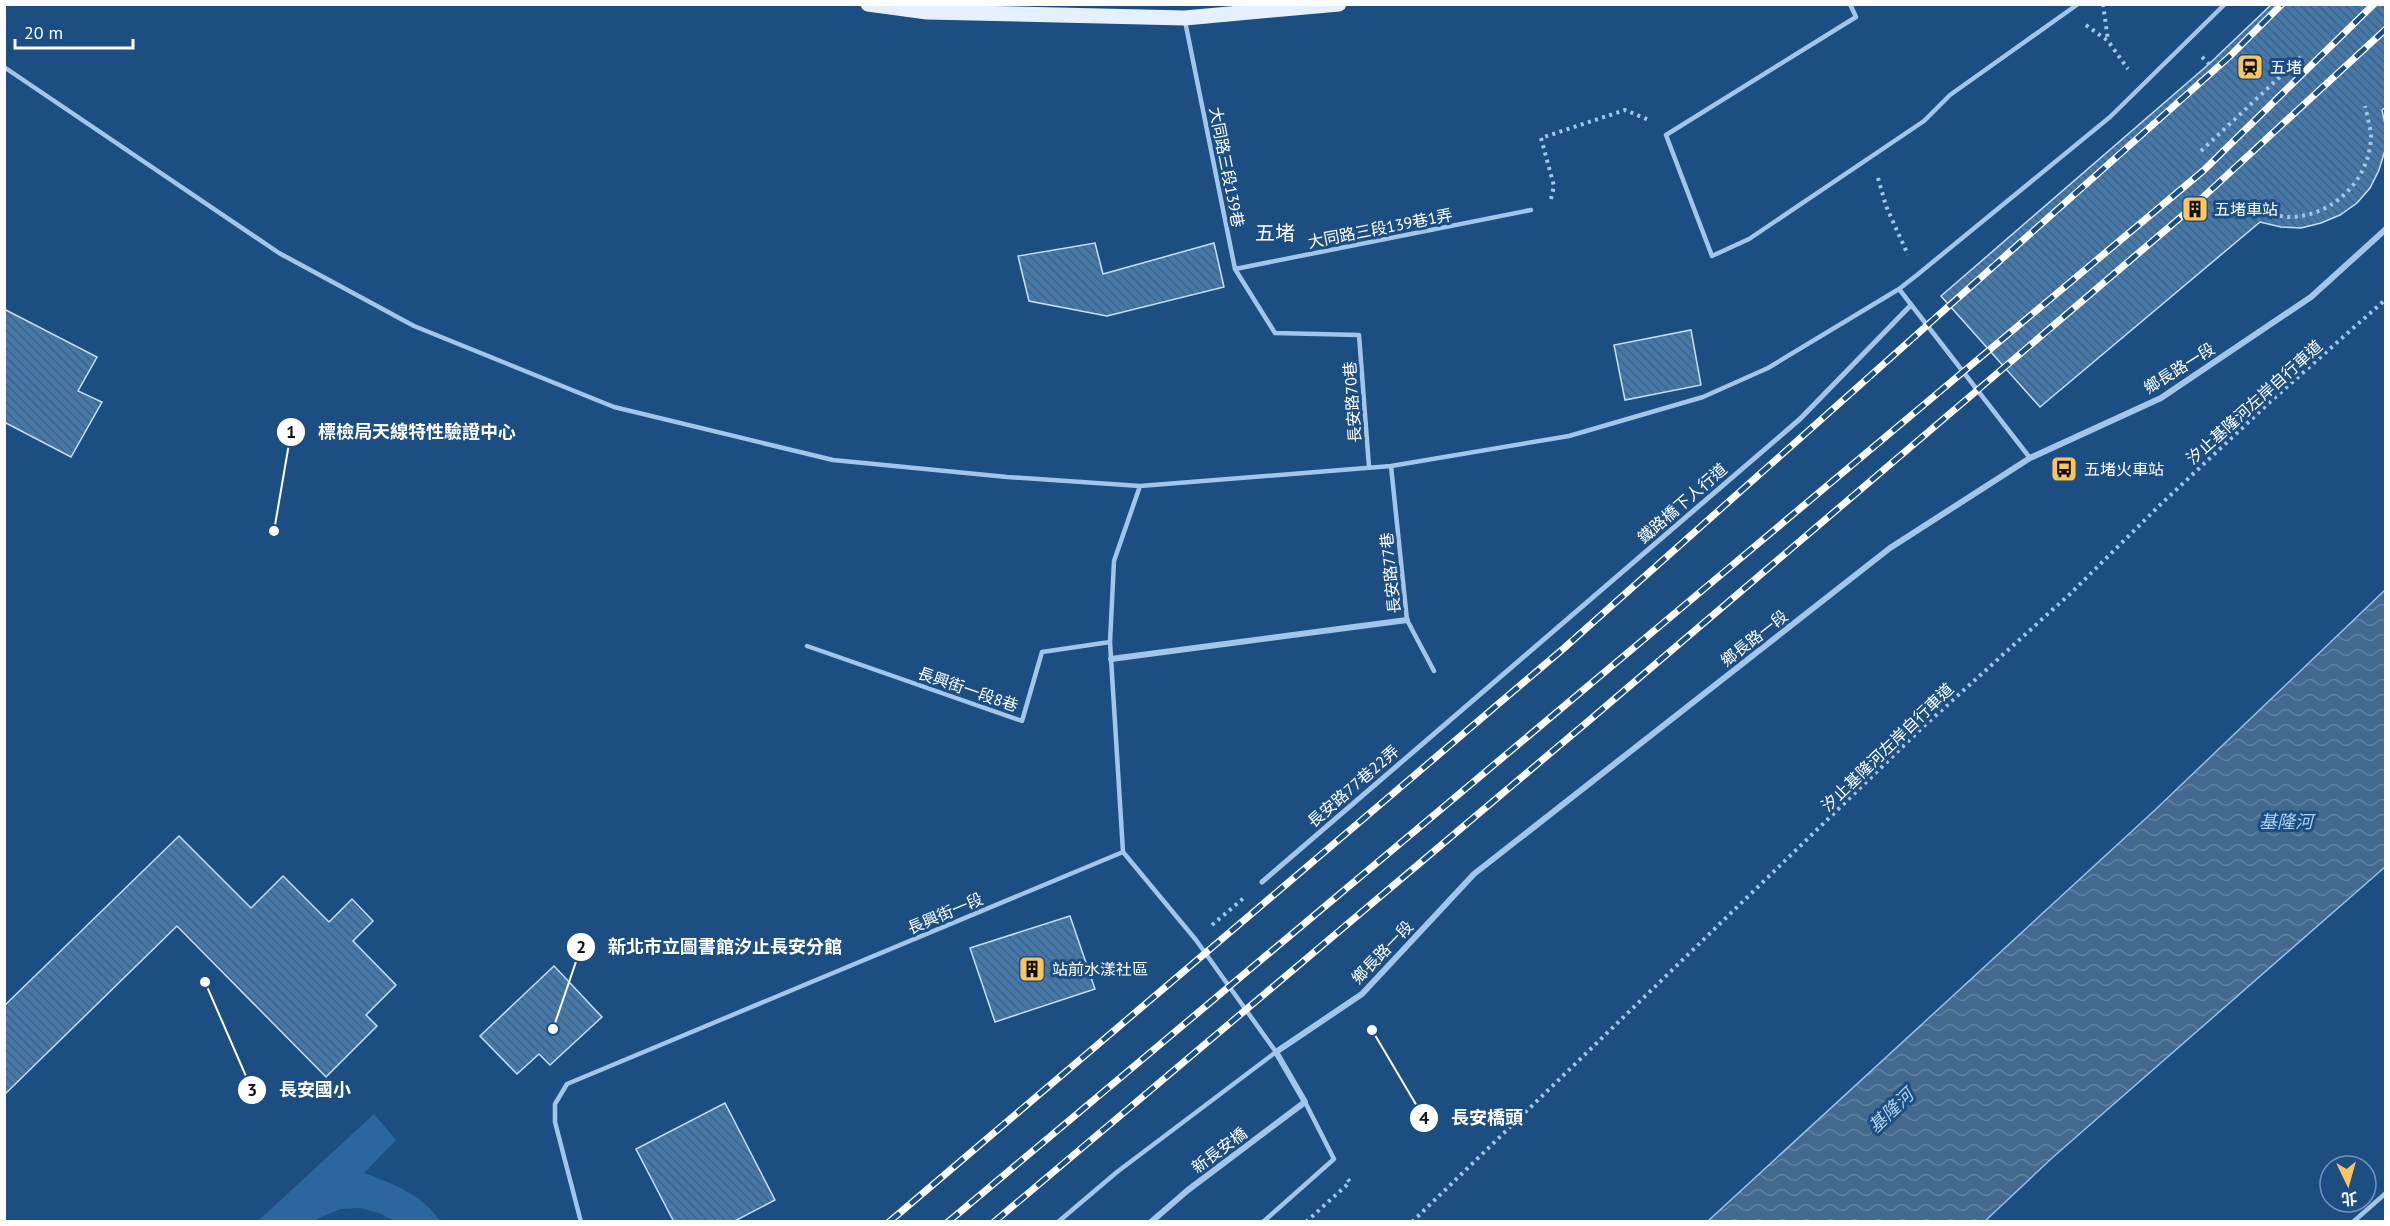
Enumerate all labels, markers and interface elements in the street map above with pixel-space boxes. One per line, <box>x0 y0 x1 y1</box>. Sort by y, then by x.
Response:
scale bar <box>15 12 134 50</box>
text: 20 m <box>24 21 63 44</box>
station icon: 五堵 <box>2235 52 2265 82</box>
place label: 五堵 <box>2270 57 2302 77</box>
street label: 大同路三段139巷 <box>1206 105 1248 229</box>
building icon: 五堵車站 <box>2180 194 2210 224</box>
place label: 五堵車站 <box>2214 199 2278 219</box>
street label: 大同路三段139巷1弄 <box>1306 204 1454 252</box>
district label: 五堵 <box>1255 220 1295 246</box>
street label: 汐止基隆河左岸自行車道 <box>2182 336 2326 468</box>
street label: 鄉長路一段 <box>2140 338 2218 398</box>
street label: 長安路70巷 <box>1339 361 1365 443</box>
callout: 標檢局天線特性驗證中心 <box>276 414 528 450</box>
text: 1 <box>286 420 296 443</box>
text: 標檢局天線特性驗證中心 <box>318 420 516 443</box>
bus stop icon: 五堵火車站 <box>2049 454 2079 484</box>
street label: 鐵路橋下人行道 <box>1633 459 1731 547</box>
place label: 五堵火車站 <box>2084 459 2164 479</box>
street label: 長安路77巷 <box>1376 531 1404 615</box>
street label: 鄉長路一段 <box>1716 605 1792 671</box>
street label: 長興街一段8巷 <box>915 662 1021 716</box>
street label: 汐止基隆河左岸自行車道 <box>1817 679 1957 815</box>
street label: 長安路77巷22弄 <box>1303 741 1403 831</box>
water label: 基隆河 <box>2259 810 2316 833</box>
street label: 長興街一段 <box>904 888 986 938</box>
street label: 鄉長路一段 <box>1347 916 1417 988</box>
callout: 新北市立圖書館汐止長安分館 <box>566 929 854 965</box>
text: 2 <box>576 935 586 958</box>
text: 新北市立圖書館汐止長安分館 <box>608 935 842 958</box>
building icon: 站前水漾社區 <box>1017 954 1047 984</box>
place label: 站前水漾社區 <box>1052 959 1148 979</box>
callout: 長安國小 <box>237 1072 363 1108</box>
text: 3 <box>247 1078 257 1101</box>
text: 長安國小 <box>279 1078 351 1101</box>
water label: 基隆河 <box>1863 1082 1920 1138</box>
callout: 長安橋頭 <box>1409 1100 1535 1136</box>
text: 4 <box>1419 1106 1429 1129</box>
text: 長安橋頭 <box>1451 1106 1523 1129</box>
street label: 新長安橋 <box>1187 1123 1251 1177</box>
north arrow <box>2318 1154 2378 1214</box>
text: 北 <box>2340 1188 2358 1210</box>

